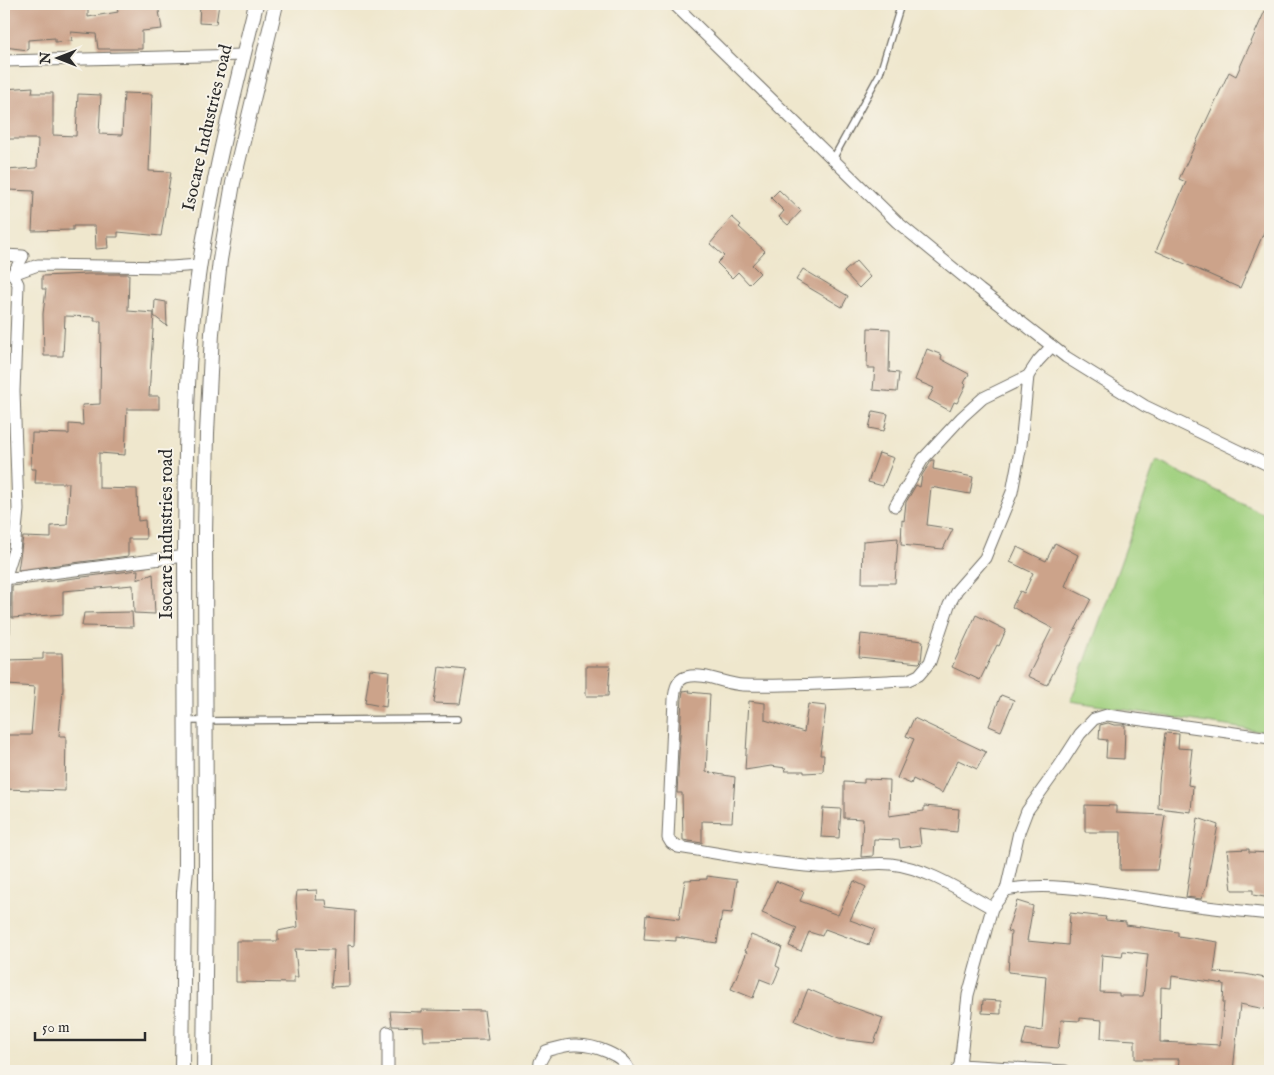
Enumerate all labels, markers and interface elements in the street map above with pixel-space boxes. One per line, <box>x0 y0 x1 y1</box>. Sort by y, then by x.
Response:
north arrow <box>32 32 82 82</box>
street label: Isocare Industries road <box>178 42 238 214</box>
text: N <box>37 52 55 65</box>
street label: Isocare Industries road <box>156 448 179 619</box>
scale bar <box>35 1010 145 1042</box>
text: 50 m <box>42 1018 70 1037</box>

